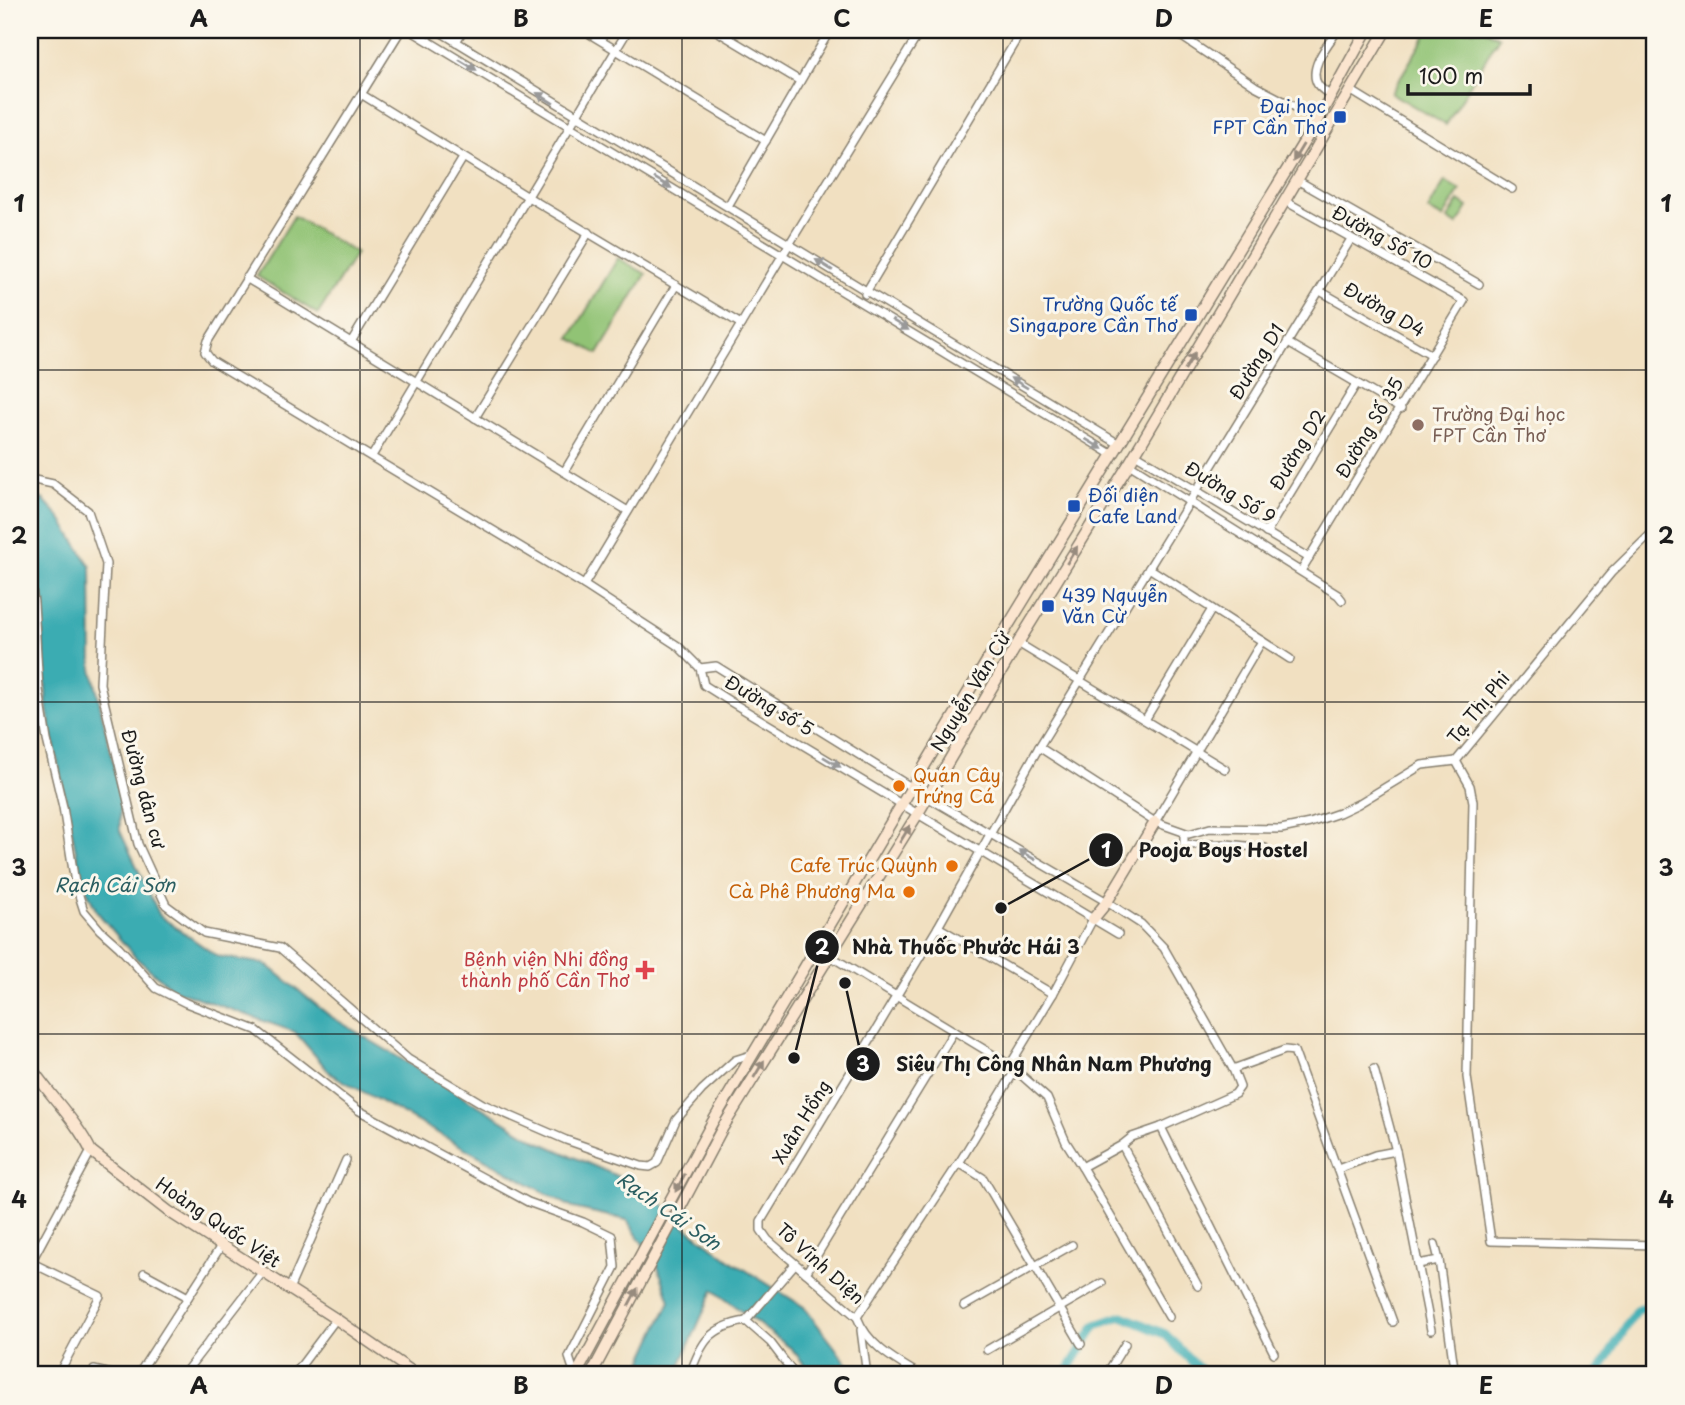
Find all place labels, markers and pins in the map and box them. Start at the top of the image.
place label: Đại học FPT Cần Thơ [1212,92,1327,140]
marker: Đại học FPT Cần Thơ [1332,109,1348,125]
place label: Trường Quốc tế Singapore Cần Thơ [1008,290,1178,338]
marker: Trường Quốc tế Singapore Cần Thơ [1183,307,1199,323]
place label: Trường Đại học FPT Cần Thơ [1432,400,1565,448]
marker: Trường Đại học FPT Cần Thơ [1410,417,1426,433]
place label: Đối diện Cafe Land [1088,481,1178,529]
marker: Đối diện Cafe Land [1066,498,1082,514]
place label: 439 Nguyễn Văn Cừ [1062,581,1168,629]
marker: 439 Nguyễn Văn Cừ [1040,598,1056,614]
place label: Quán Cây Trứng Cá [913,761,1001,809]
marker: Quán Cây Trứng Cá [891,778,907,794]
callout: Pooja Boys Hostel [1088,830,1322,870]
place label: Cafe Trúc Quỳnh [790,851,938,878]
marker: Cafe Trúc Quỳnh [944,858,960,874]
place label: Cà Phê Phương Ma [728,877,896,904]
marker: Cà Phê Phương Ma [901,884,917,900]
callout: Nhà Thuốc Phước Hái 3 [804,927,1093,967]
place label: Bệnh viện Nhi đồng thành phố Cần Thơ [461,945,630,993]
marker: Bệnh viện Nhi đồng thành phố Cần Thơ [635,960,655,980]
callout: Siêu Thị Công Nhân Nam Phương [846,1044,1226,1084]

